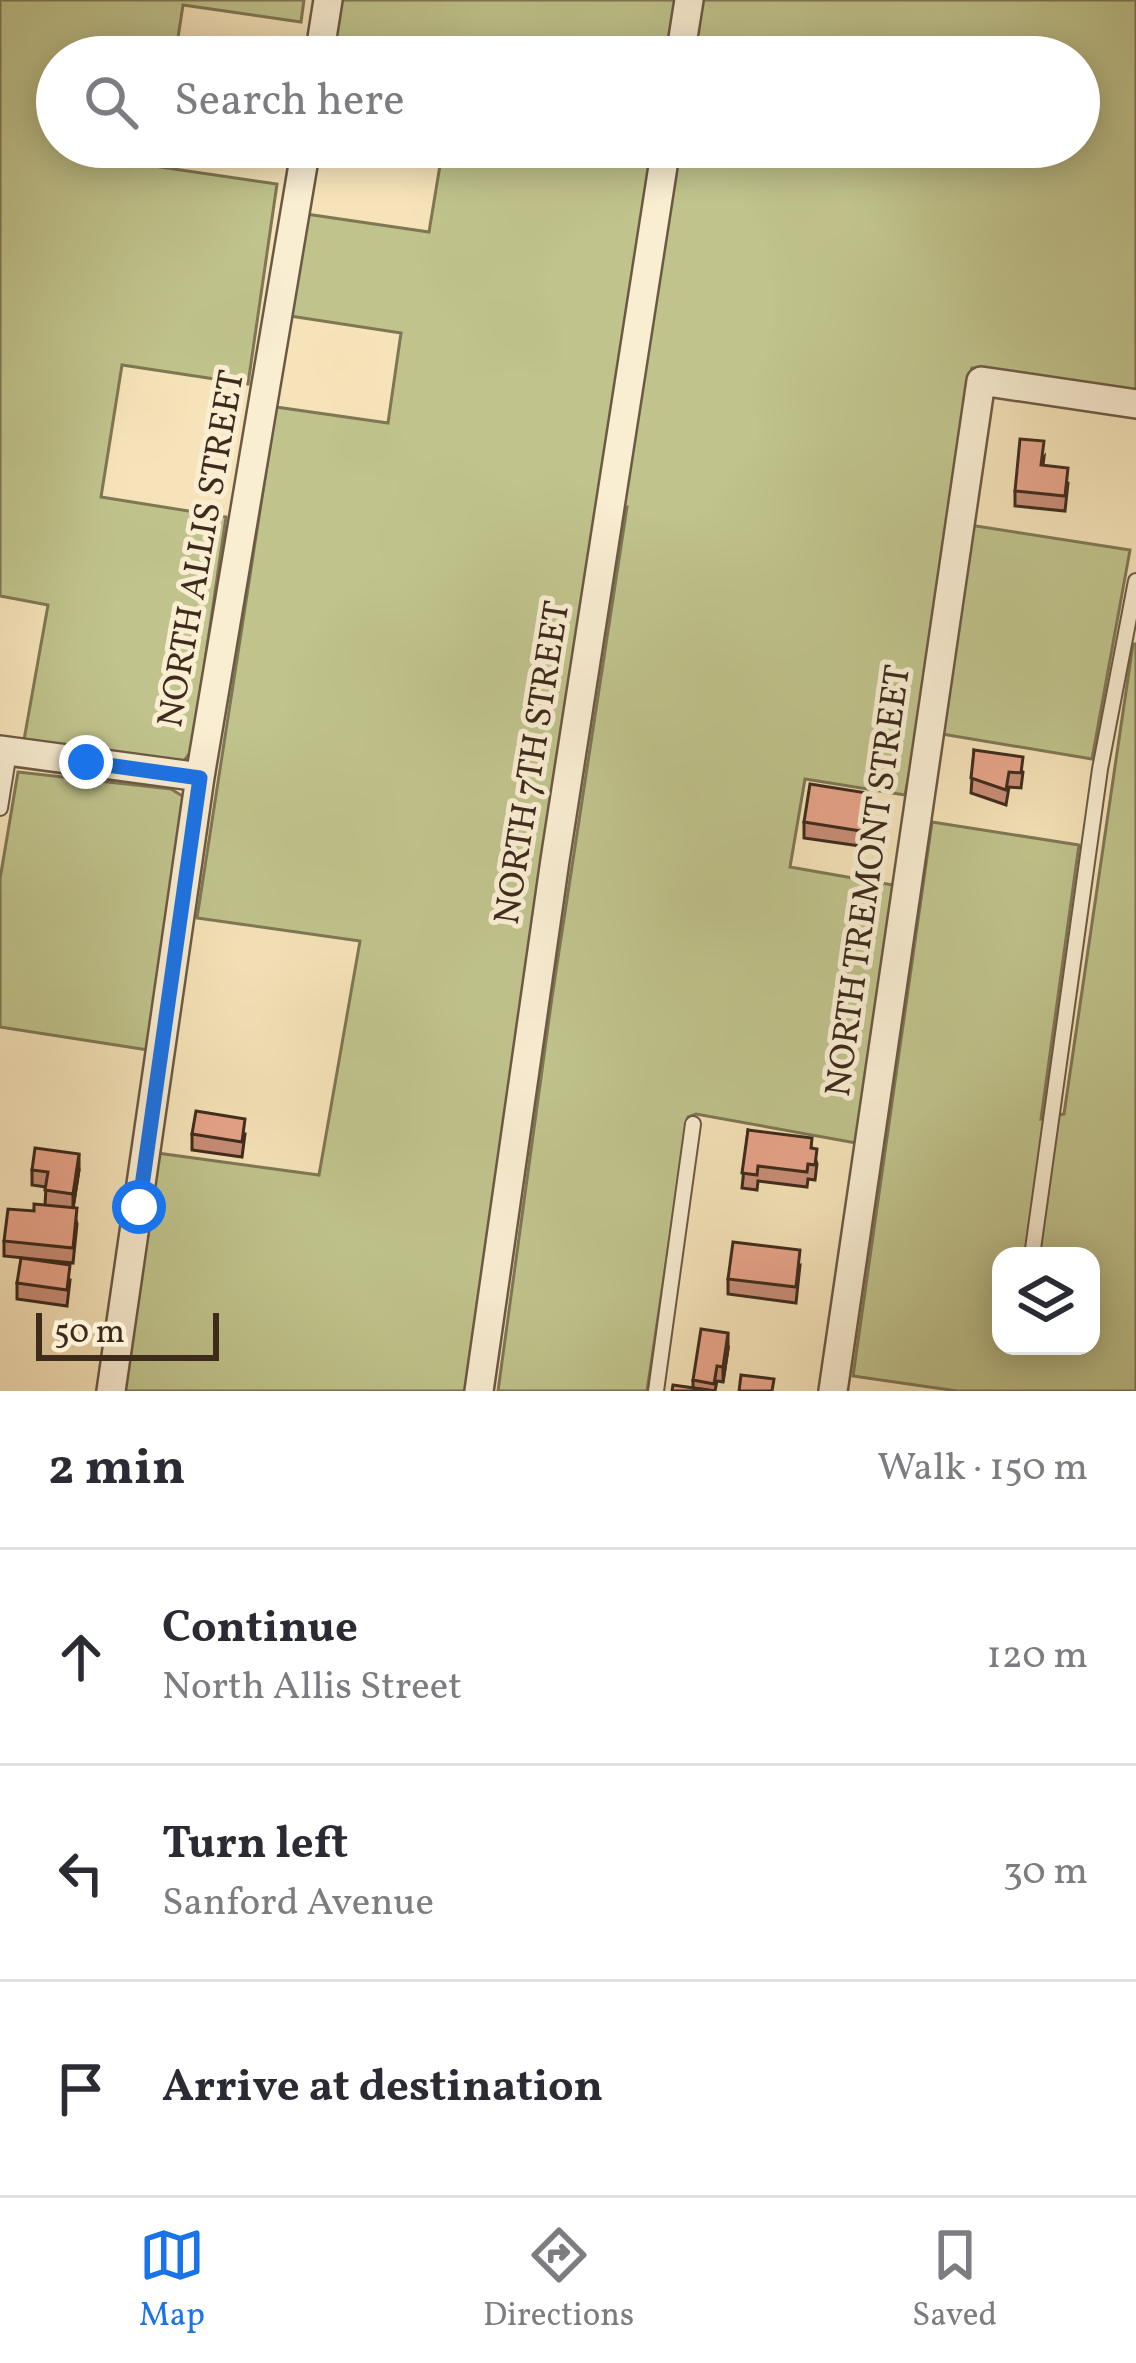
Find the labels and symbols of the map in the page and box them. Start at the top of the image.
street label: NORTH ALLIS STREET [147,366,259,732]
street label: NORTH 7TH STREET [484,598,584,928]
street label: NORTH TREMONT STREET [815,662,925,1100]
route end [59,735,113,789]
route start [112,1180,166,1234]
scale bar [36,1307,219,1360]

